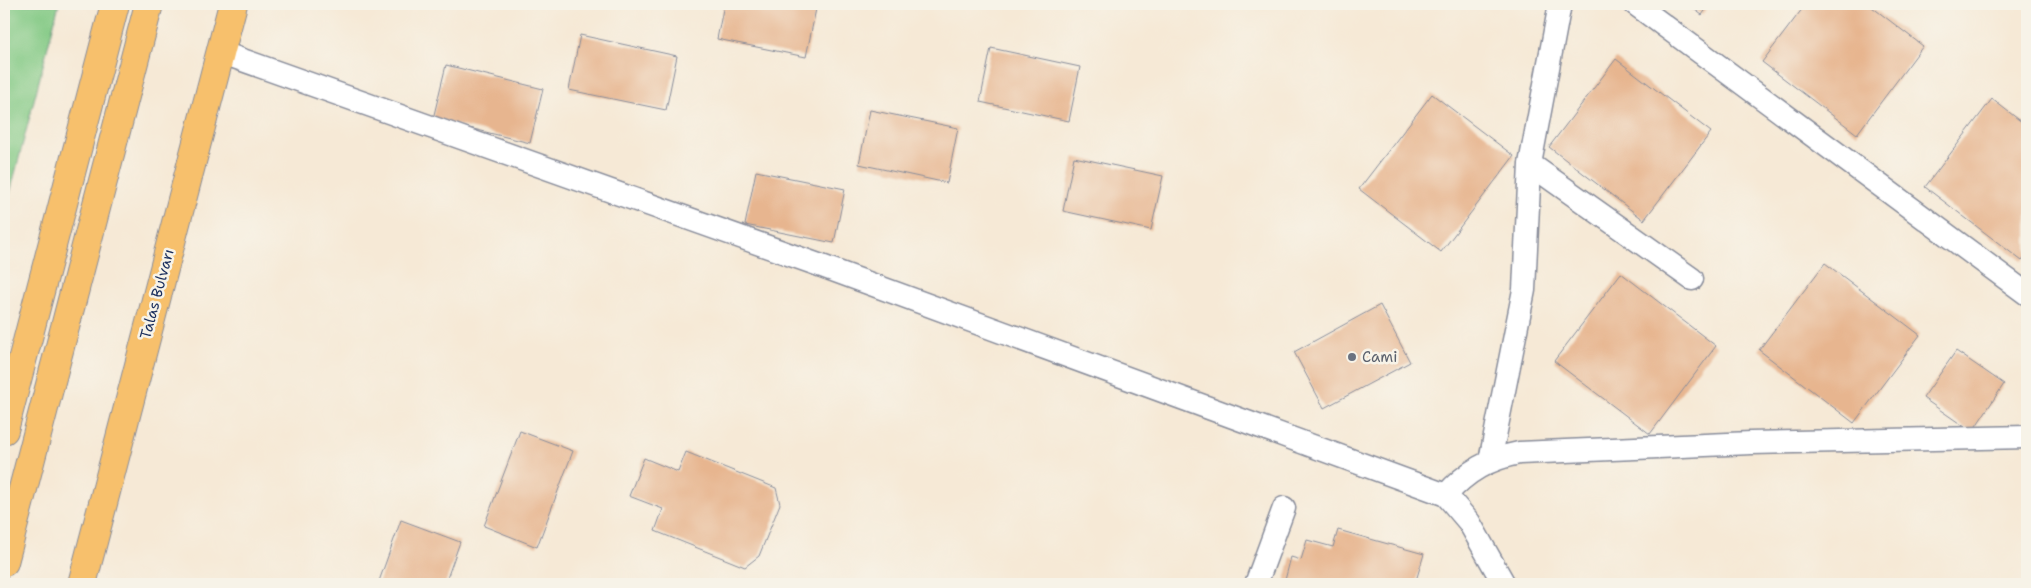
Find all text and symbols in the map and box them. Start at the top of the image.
street label: Talas Bulvarı [135,247,179,341]
place label: Cami [1362,347,1397,367]
marker: Cami [1346,351,1358,363]

